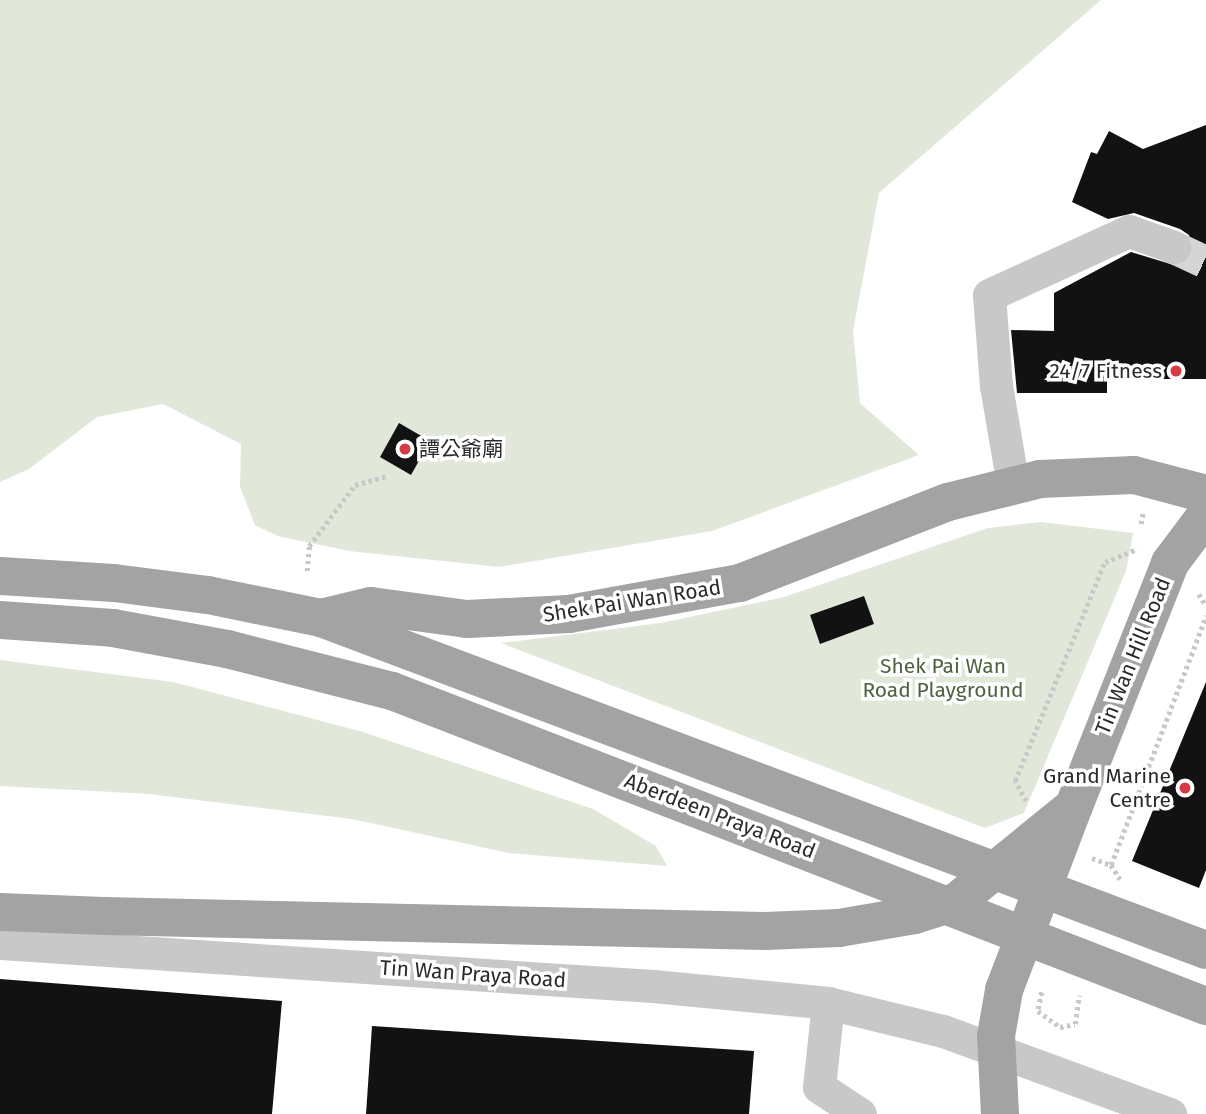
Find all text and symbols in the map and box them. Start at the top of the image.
place label: 24/7 Fitness [1049,358,1162,384]
marker: 24/7 Fitness [1168,363,1184,379]
place label: 譚公爺廟 [419,436,503,462]
marker: 譚公爺廟 [397,441,413,457]
street label: Shek Pai Wan Road [541,574,723,628]
street label: Tin Wan Hill Road [1090,574,1176,738]
park label: Shek Pai Wan Road Playground [862,653,1024,703]
place label: Grand Marine Centre [1043,763,1171,813]
street label: Aberdeen Praya Road [621,768,819,864]
marker: Grand Marine Centre [1177,780,1193,796]
street label: Tin Wan Praya Road [379,955,567,993]

